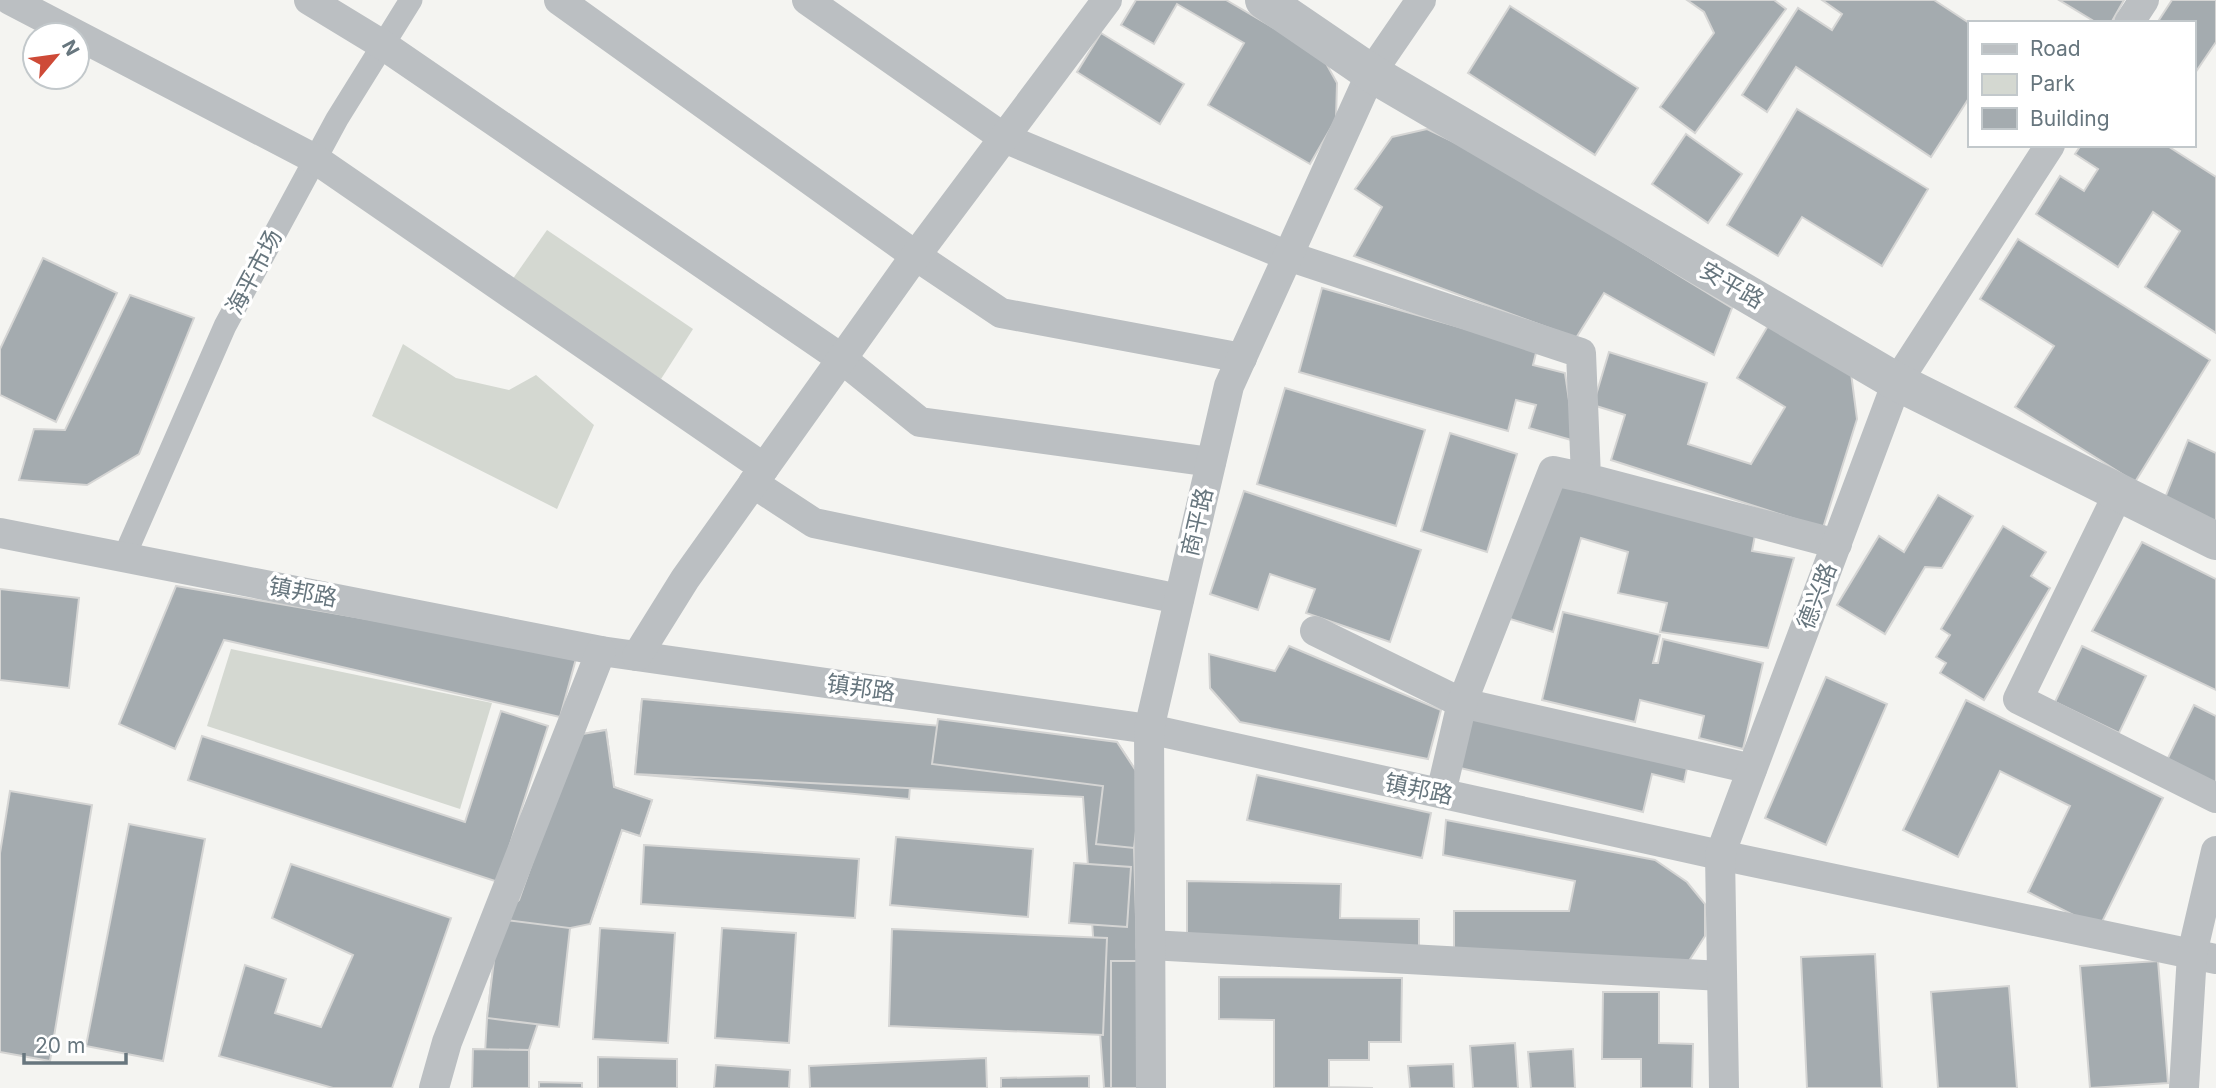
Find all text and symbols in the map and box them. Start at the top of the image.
north arrow [21,21,91,91]
legend [1968,21,2195,147]
text: N [57,36,84,60]
text: Road [2030,36,2081,61]
text: Park [2030,71,2075,96]
text: Building [2030,106,2110,131]
street label: 海平市场 [220,225,288,319]
street label: 安平路 [1695,256,1769,314]
street label: 商平路 [1176,485,1218,559]
street label: 德兴路 [1792,559,1842,633]
street label: 镇邦路 [266,572,340,612]
street label: 镇邦路 [825,669,897,707]
street label: 镇邦路 [1382,768,1456,810]
scale bar [24,1021,126,1066]
text: 20 m [35,1033,85,1058]

